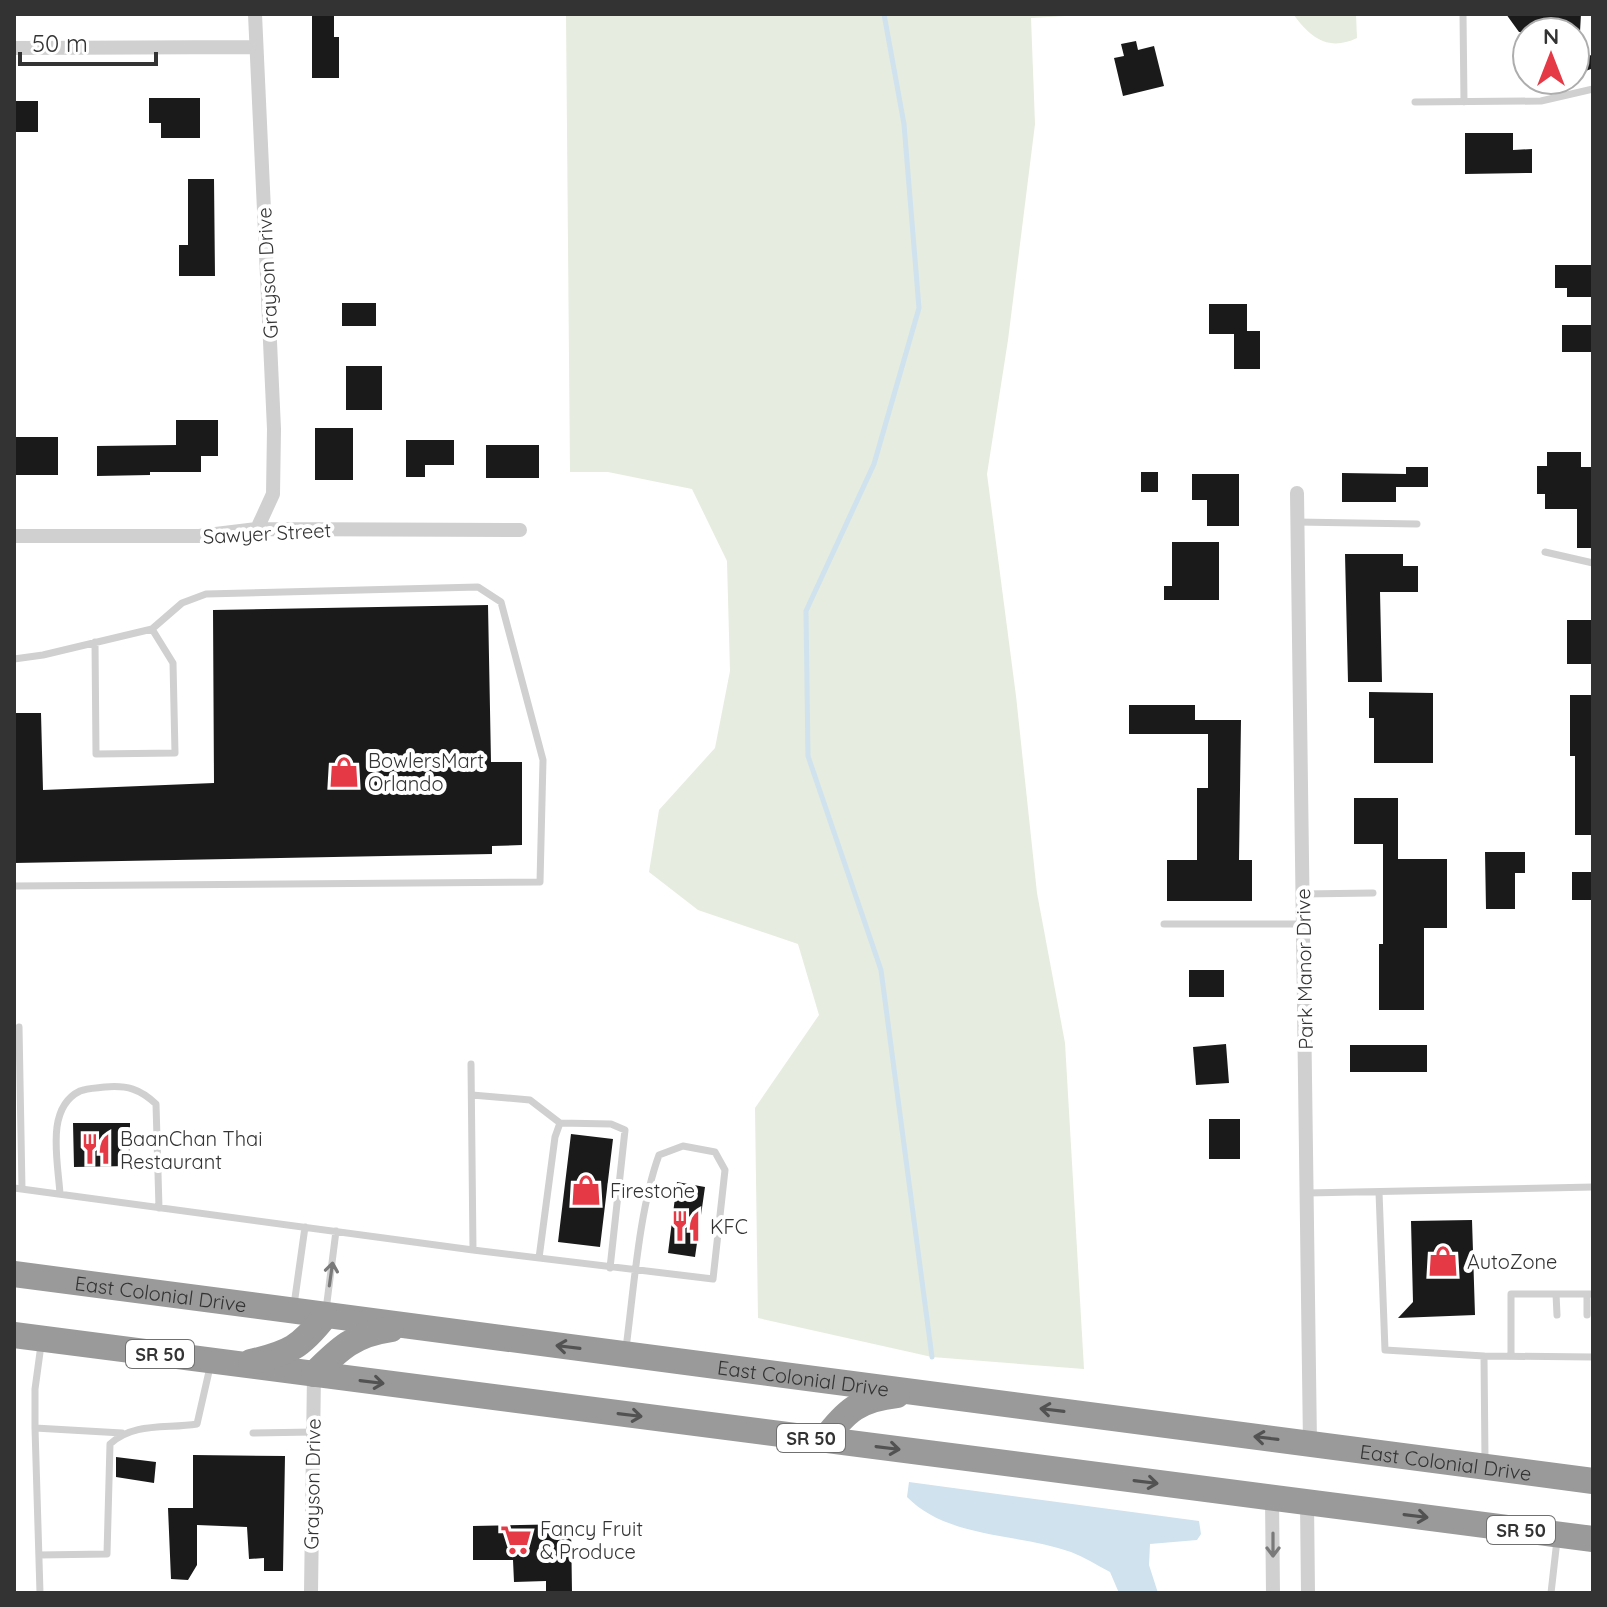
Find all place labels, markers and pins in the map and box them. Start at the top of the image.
place label: BowlersMart Orlando [368,748,484,796]
shop icon: BowlersMart Orlando [327,755,361,789]
place label: BaanChan Thai Restaurant [120,1126,262,1174]
restaurant icon: BaanChan Thai Restaurant [79,1132,113,1166]
shop icon: Firestone [569,1173,603,1207]
place label: Firestone [610,1178,695,1203]
restaurant icon: KFC [669,1209,703,1243]
place label: KFC [710,1214,748,1239]
shop icon: AutoZone [1426,1244,1460,1278]
place label: AutoZone [1467,1249,1557,1274]
place label: Fancy Fruit & Produce [540,1516,643,1564]
supermarket icon: Fancy Fruit & Produce [499,1523,533,1557]

